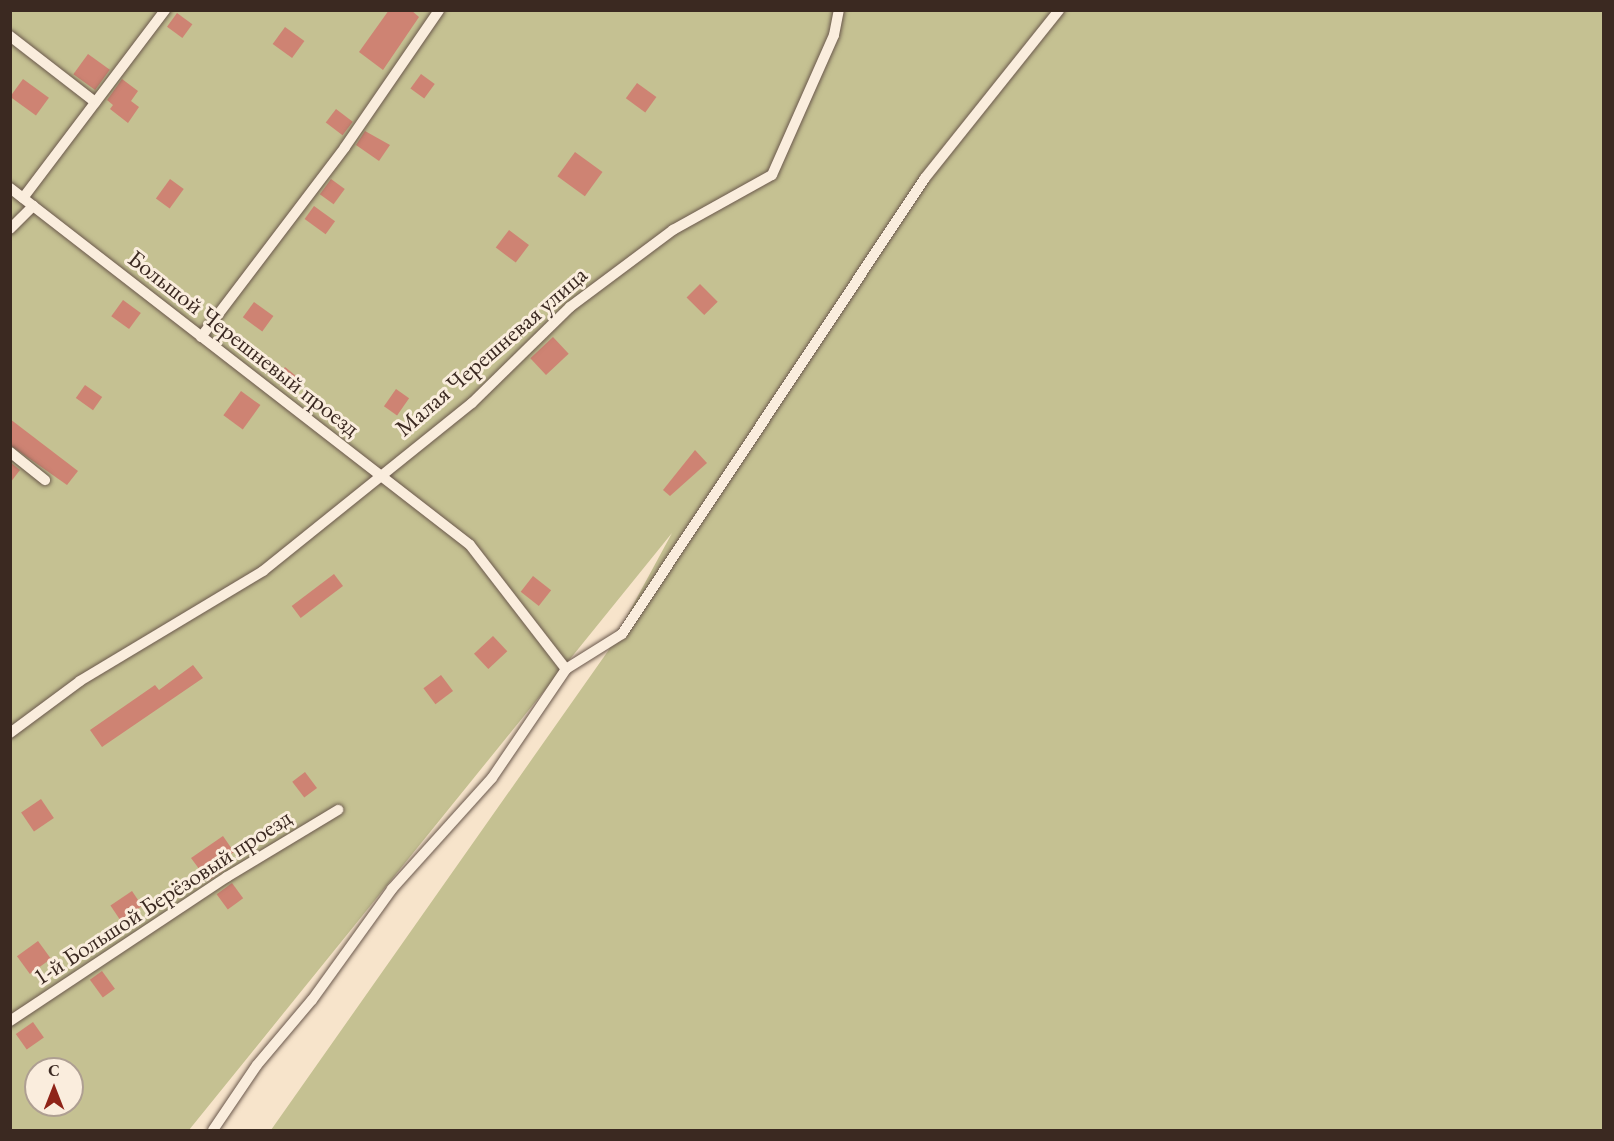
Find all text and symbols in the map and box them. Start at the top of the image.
street label: Большой Черешневый проезд [122,244,366,442]
street label: Малая Черешневая улица [389,260,593,442]
street label: 1-й Большой Берёзовый проезд [28,803,296,991]
north arrow [24,1057,84,1117]
text: С [48,1060,60,1081]

